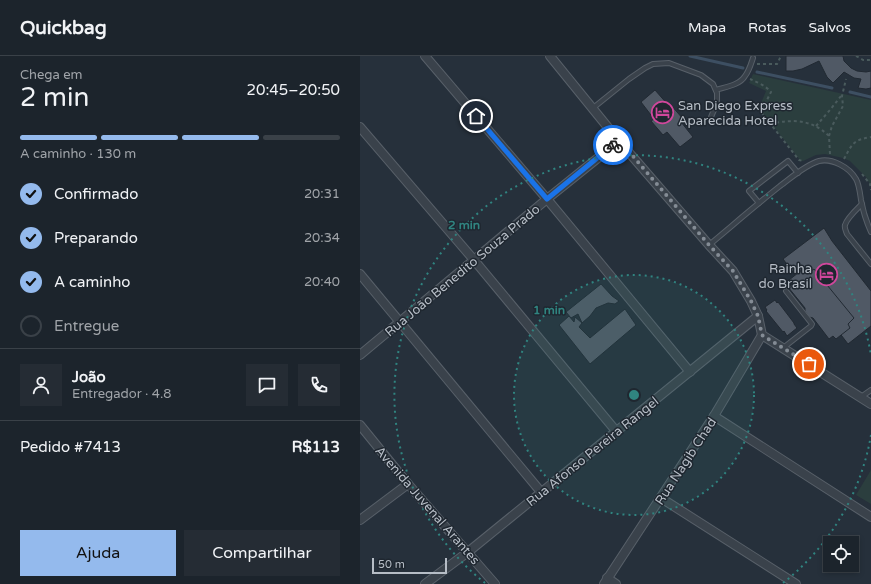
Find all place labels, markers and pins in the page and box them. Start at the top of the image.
place label: San Diego Express Aparecida Hotel [678,98,792,129]
pin [459,99,493,133]
hotel icon: San Diego Express Aparecida Hotel [650,99,676,125]
place label: Rainha do Brasil [759,261,812,292]
hotel icon: Rainha do Brasil [814,262,840,288]
pin [792,347,826,381]
centre of rings [627,388,641,402]

